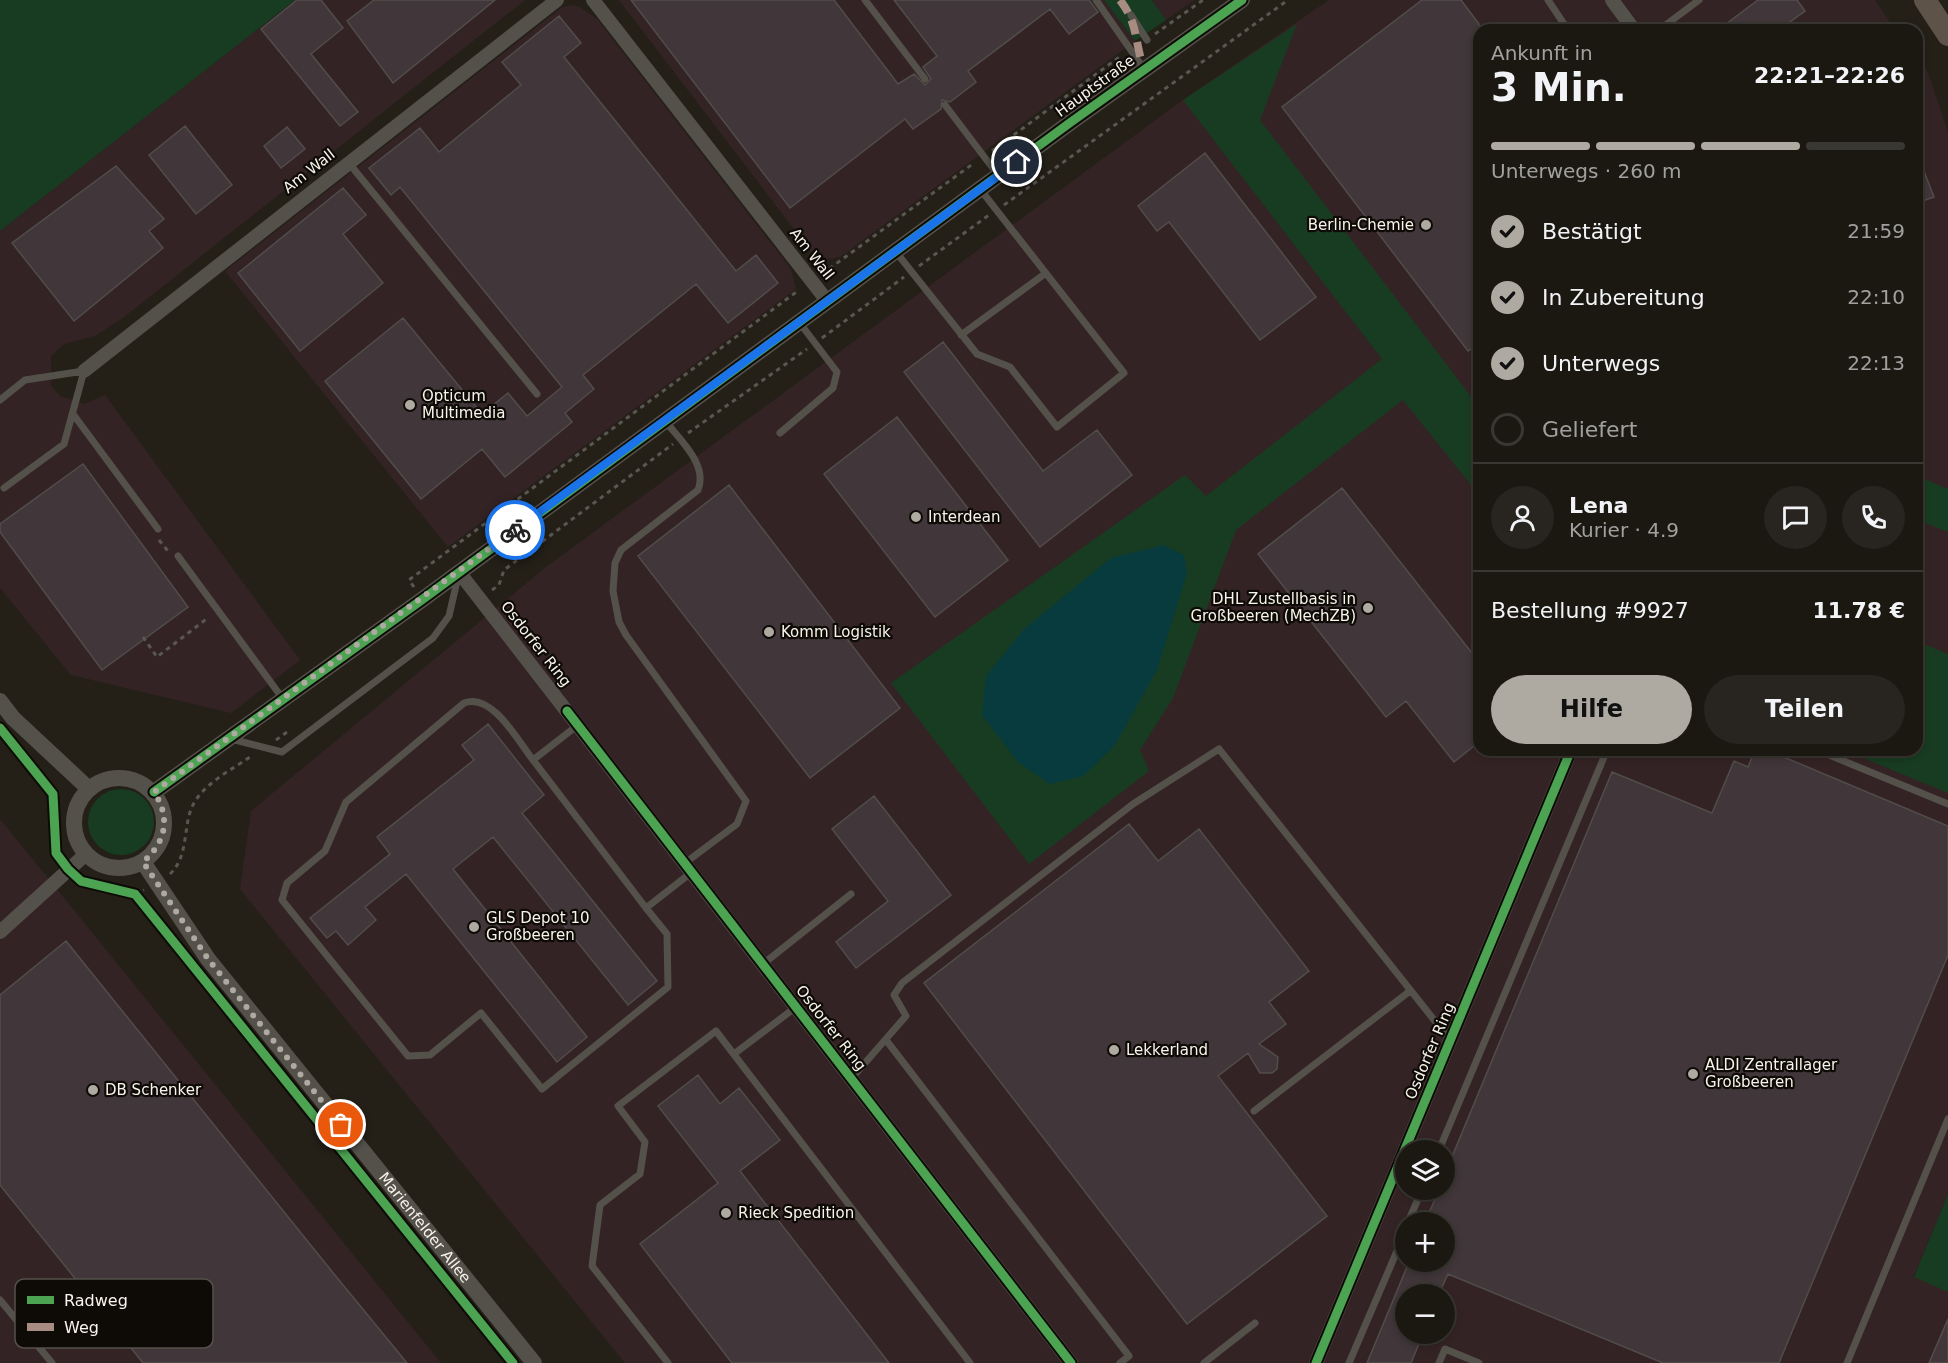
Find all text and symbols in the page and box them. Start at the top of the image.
text: Ankunft in [1491,41,1593,65]
street label: Hauptstraße [1052,51,1138,121]
text: 22:21–22:26 [1754,63,1905,88]
text: 3 Min. [1491,65,1626,110]
pin [991,136,1042,187]
street label: Am Wall [279,145,339,197]
icon: home [1000,145,1033,178]
text: Unterwegs · 260 m [1491,159,1682,183]
icon: check [1491,215,1524,248]
place label: Berlin-Chemie [1308,216,1414,234]
marker: Berlin-Chemie [1419,218,1433,232]
text: Bestätigt [1542,219,1642,244]
text: 21:59 [1847,219,1905,243]
street label: Am Wall [786,224,838,284]
icon: check [1491,281,1524,314]
text: In Zubereitung [1542,285,1705,310]
text: 22:10 [1847,285,1905,309]
icon: check [1491,347,1524,380]
text: Unterwegs [1542,351,1660,376]
text: 22:13 [1847,351,1905,375]
place label: Opticum Multimedia [422,387,505,422]
marker: Opticum Multimedia [403,398,417,412]
text: Geliefert [1542,417,1637,442]
button: person [1491,486,1554,549]
button: chat [1764,486,1827,549]
button: phone [1842,486,1905,549]
text: Lena [1569,493,1628,518]
courier [485,500,545,560]
place label: Interdean [928,508,1000,526]
marker: Interdean [909,510,923,524]
icon: bike [499,514,532,547]
text: Kurier · 4.9 [1569,518,1679,542]
place label: DHL Zustellbasis in Großbeeren (MechZB) [1190,590,1356,625]
street label: Osdorfer Ring [497,598,575,690]
text: Bestellung #9927 [1491,598,1689,623]
text: 11.78 € [1812,598,1905,623]
marker: DHL Zustellbasis in Großbeeren (MechZB) [1361,601,1375,615]
place label: Komm Logistik [781,623,891,641]
marker: Komm Logistik [762,625,776,639]
button: Hilfe [1491,675,1692,744]
button: Teilen [1704,675,1905,744]
place label: GLS Depot 10 Großbeeren [486,909,589,944]
marker: GLS Depot 10 Großbeeren [467,920,481,934]
street label: Osdorfer Ring [792,982,870,1074]
street label: Osdorfer Ring [1401,1000,1459,1102]
place label: Lekkerland [1126,1041,1208,1059]
marker: Lekkerland [1107,1043,1121,1057]
place label: ALDI Zentrallager Großbeeren [1705,1056,1838,1091]
marker: ALDI Zentrallager Großbeeren [1686,1067,1700,1081]
place label: DB Schenker [105,1081,202,1099]
marker: DB Schenker [86,1083,100,1097]
pin [315,1099,366,1150]
icon: bag [324,1108,357,1141]
map controls [1395,1140,1455,1344]
button: layers [1395,1140,1455,1200]
street label: Marienfelder Allee [375,1169,475,1287]
place label: Rieck Spedition [738,1204,854,1222]
marker: Rieck Spedition [719,1206,733,1220]
button: + [1395,1212,1455,1272]
legend [15,1279,213,1348]
button: − [1395,1284,1455,1344]
text: Radweg [64,1291,128,1310]
text: Weg [64,1318,99,1337]

